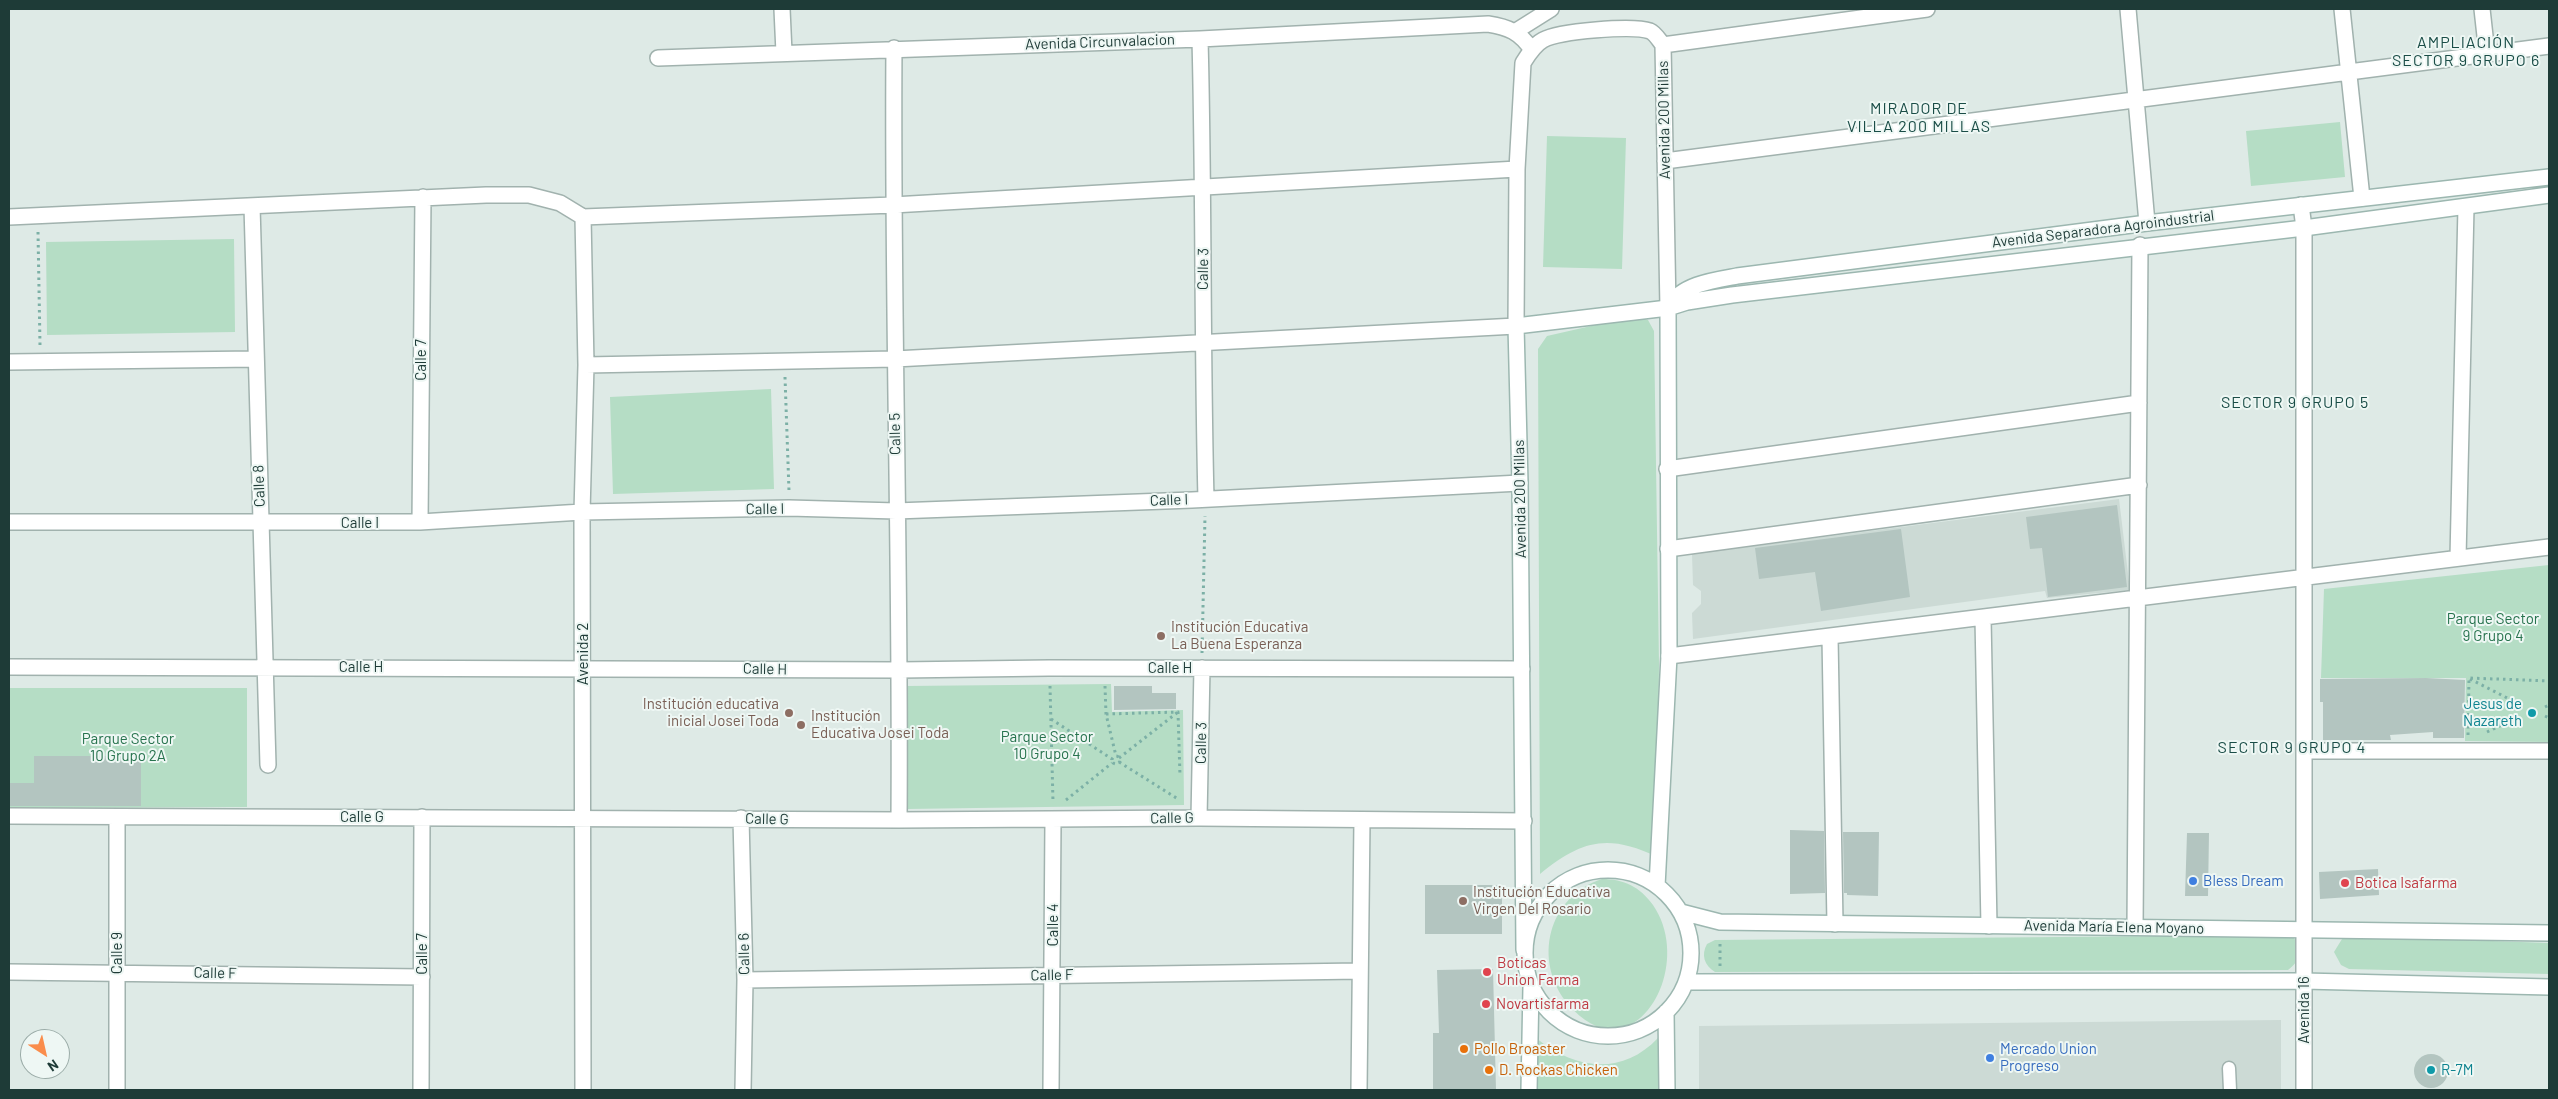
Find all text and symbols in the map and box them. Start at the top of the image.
street label: Avenida Circunvalacion [1025,30,1175,54]
district label: AMPLIACIÓN SECTOR 9 GRUPO 6 [2390,33,2542,71]
street label: Avenida 200 Millas [1654,61,1674,179]
district label: MIRADOR DE VILLA 200 MILLAS [1845,99,1993,137]
street label: Avenida Separadora Agroindustrial [1991,206,2215,252]
street label: Calle 3 [1194,248,1212,290]
street label: Calle 7 [412,339,430,381]
district label: SECTOR 9 GRUPO 5 [2219,393,2371,413]
street label: Calle 5 [886,413,904,455]
street label: Avenida 200 Millas [1510,440,1530,558]
street label: Calle 8 [249,465,269,507]
street label: Calle I [1149,490,1189,510]
street label: Calle I [746,500,784,518]
street label: Calle I [341,514,379,532]
park label: Parque Sector 9 Grupo 4 [2447,610,2539,645]
place label: Institución Educativa La Buena Esperanza [1171,618,1308,653]
street label: Avenida 2 [574,623,592,685]
marker: Institución Educativa La Buena Esperanza [1155,630,1167,642]
street label: Calle H [339,658,383,676]
street label: Calle H [1148,659,1192,677]
street label: Calle H [743,660,787,678]
place label: Institución educativa inicial Josei Toda [643,695,779,730]
place label: Jesus de Nazareth [2463,695,2522,730]
marker: Institución educativa inicial Josei Toda [783,707,795,719]
place label: Institución Educativa Josei Toda [811,707,949,742]
marker: Jesus de Nazareth [2526,707,2538,719]
marker: Institución Educativa Josei Toda [795,719,807,731]
street label: Calle 3 [1192,722,1210,764]
park label: Parque Sector 10 Grupo 4 [1001,728,1093,763]
park label: Parque Sector 10 Grupo 2A [82,730,174,765]
district label: SECTOR 9 GRUPO 4 [2216,738,2368,758]
street label: Calle G [340,808,384,826]
street label: Calle G [1150,809,1194,827]
street label: Calle G [745,810,789,828]
place label: Bless Dream [2203,872,2284,890]
place label: Botica Isafarma [2355,874,2457,892]
marker: Bless Dream [2187,875,2199,887]
marker: Botica Isafarma [2339,877,2351,889]
place label: Institución Educativa Virgen Del Rosario [1473,883,1610,918]
marker: Institución Educativa Virgen Del Rosario [1457,895,1469,907]
street label: Calle 4 [1044,904,1062,946]
street label: Avenida María Elena Moyano [2024,916,2204,938]
street label: Calle 9 [108,932,126,974]
street label: Calle 7 [413,933,431,975]
street label: Calle 6 [735,933,753,975]
place label: Boticas Union Farma [1497,954,1579,989]
street label: Calle F [193,964,237,982]
street label: Calle F [1030,966,1074,984]
marker: Boticas Union Farma [1481,966,1493,978]
street label: Avenida 16 [2295,976,2313,1044]
place label: Novartisfarma [1496,995,1589,1013]
marker: Novartisfarma [1480,998,1492,1010]
north arrow [20,1029,70,1079]
place label: Pollo Broaster [1474,1040,1565,1058]
place label: Mercado Union Progreso [2000,1040,2097,1075]
marker: Pollo Broaster [1458,1043,1470,1055]
marker: Mercado Union Progreso [1984,1052,1996,1064]
text: N [45,1056,62,1076]
place label: D. Rockas Chicken [1499,1061,1618,1079]
place label: R-7M [2441,1061,2473,1079]
marker: D. Rockas Chicken [1483,1064,1495,1076]
marker: R-7M [2425,1064,2437,1076]

